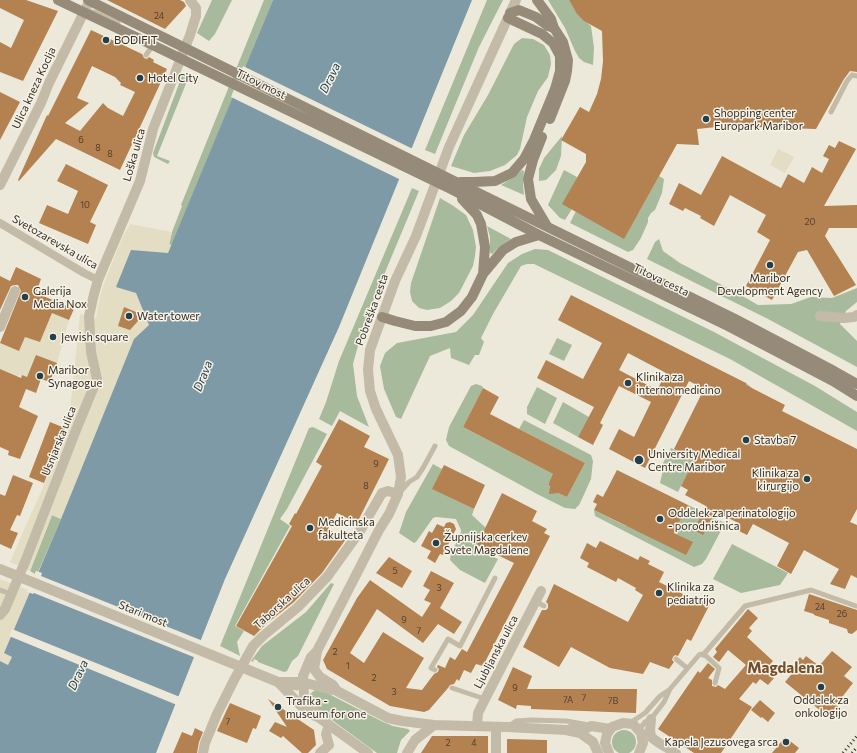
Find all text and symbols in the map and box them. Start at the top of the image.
house number: 24 [154,11,164,21]
place label: BODIFIT [114,33,158,47]
marker: BODIFIT [101,35,111,45]
street label: Ulica kneza Koclja [9,45,59,131]
water label: Drava [317,61,343,95]
street label: Titov most [234,66,288,102]
place label: Hotel City [148,71,198,85]
marker: Hotel City [135,73,145,83]
place label: Shopping center Europark Maribor [714,106,803,132]
marker: Shopping center Europark Maribor [701,114,711,124]
street label: Loška ulica [120,127,148,183]
house number: 6 [78,135,84,145]
house number: 8 [95,143,101,153]
house number: 8 [107,149,113,159]
house number: 10 [80,200,90,210]
street label: Svetozarevska ulica [10,212,100,272]
house number: 20 [805,217,815,227]
marker: Maribor Development Agency [765,260,775,270]
street label: Titova cesta [631,261,691,299]
place label: Maribor Development Agency [717,271,823,297]
street label: Pobreška cesta [353,272,391,348]
place label: Galerija Media Nox [33,284,87,310]
marker: Galerija Media Nox [20,292,30,302]
place label: Water tower [137,309,200,323]
marker: Water tower [124,311,134,321]
place label: Jewish square [61,330,128,344]
marker: Jewish square [48,332,58,342]
water label: Drava [190,359,216,393]
place label: Maribor Synagogue [48,363,102,389]
place label: Klinika za interno medicino [636,370,720,396]
marker: Maribor Synagogue [35,371,45,381]
marker: Klinika za interno medicino [623,378,633,388]
street label: Usnjarska ulica [39,404,79,478]
place label: Stavba 7 [754,433,796,447]
marker: Stavba 7 [741,435,751,445]
place label: University Medical Centre Maribor [648,447,740,473]
marker: University Medical Centre Maribor [633,454,645,466]
house number: 9 [373,459,379,469]
place label: Klinika za kirurgijo [752,466,799,492]
marker: Klinika za kirurgijo [802,474,812,484]
house number: 8 [363,481,369,491]
place label: Oddelek za perinatologijo - porodnišnica [668,506,796,532]
marker: Oddelek za perinatologijo - porodnišnica [655,514,665,524]
place label: Medicinska fakulteta [318,515,375,541]
marker: Medicinska fakulteta [305,523,315,533]
place label: Župnijska cerkev Svete Magdalene [444,530,529,556]
marker: Župnijska cerkev Svete Magdalene [431,538,441,548]
house number: 5 [392,566,398,576]
street label: Taborska ulica [251,574,313,632]
place label: Klinika za pediatrijo [667,580,715,606]
house number: 3 [436,583,442,593]
marker: Klinika za pediatrijo [654,588,664,598]
street label: Stari most [117,598,169,630]
house number: 24 [815,602,825,612]
house number: 26 [837,609,847,619]
street label: Ljubljanska ulica [471,613,521,691]
house number: 9 [401,615,407,625]
house number: 7 [417,626,421,636]
house number: 2 [333,647,337,657]
water label: Drava [65,658,91,692]
district label: Magdalena [747,659,823,677]
house number: 1 [346,661,350,671]
house number: 2 [372,673,376,683]
marker: Oddelek za onkologijo [816,682,826,692]
house number: 9 [512,683,518,693]
house number: 3 [391,687,397,697]
house number: 7 [582,693,586,703]
place label: Oddelek za onkologijo [793,693,849,719]
place label: Trafika - museum for one [286,694,366,720]
house number: 7A [563,695,573,705]
house number: 7B [608,696,618,706]
marker: Trafika - museum for one [273,702,283,712]
house number: 7 [226,717,230,727]
place label: Kapela Jezusovega srca [665,735,778,749]
marker: Kapela Jezusovega srca [781,737,791,747]
house number: 2 [446,738,450,748]
house number: 4 [471,738,477,748]

